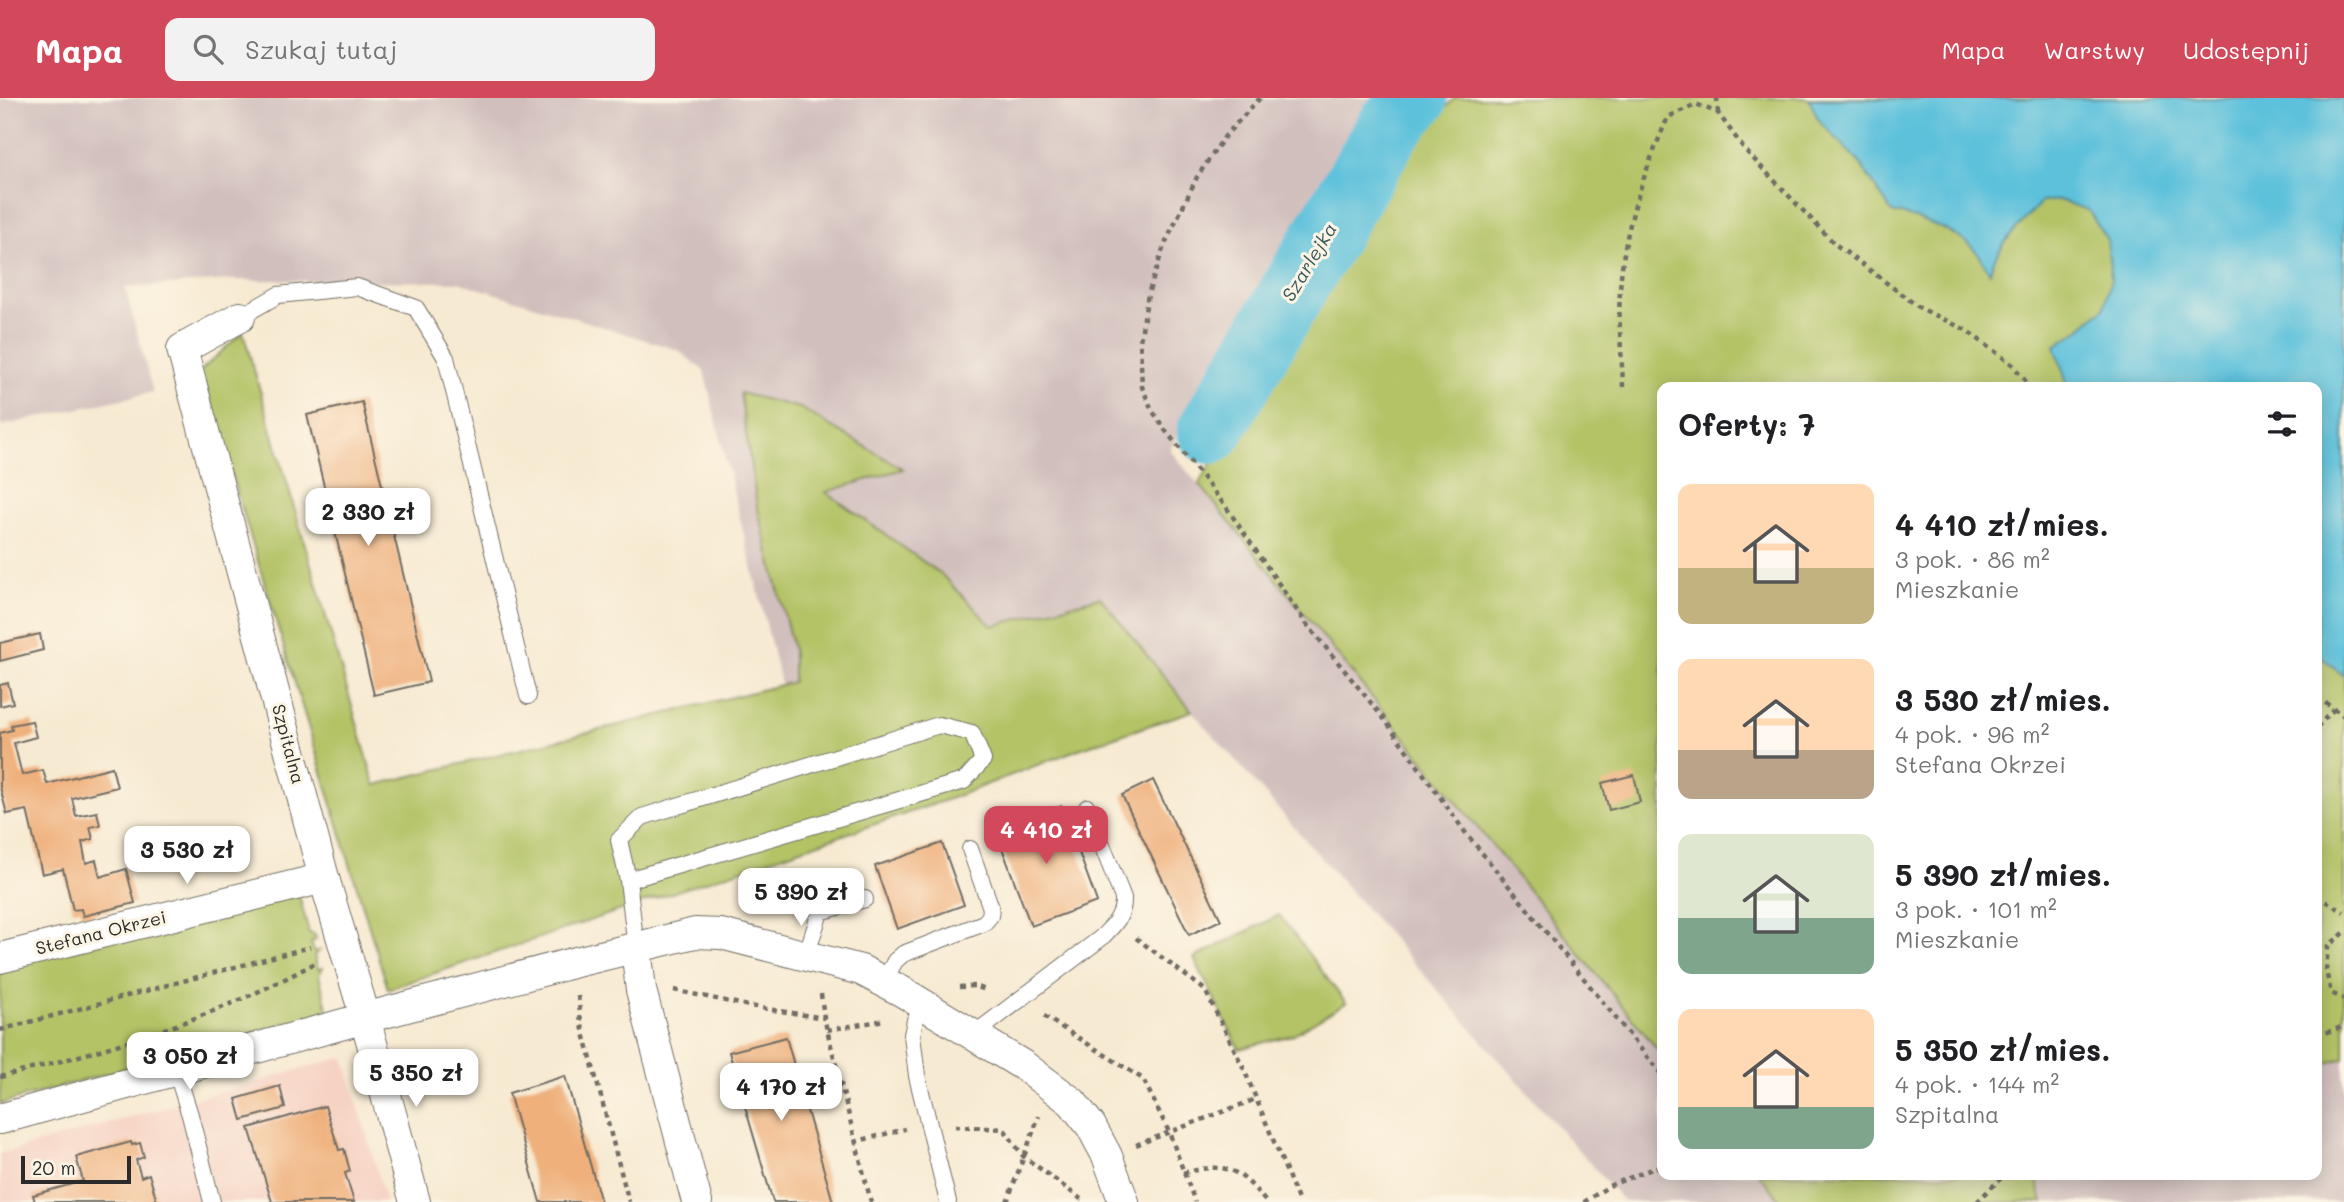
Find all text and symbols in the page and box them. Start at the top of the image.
search box [165,18,655,81]
text: Mapa [35,28,123,71]
icon: search [189,30,227,68]
text: Szukaj tutaj [245,32,397,66]
text: Mapa [1942,34,2005,65]
text: Warstwy [2043,34,2145,65]
text: Udostępnij [2183,34,2309,65]
water label: Szarlejka [1275,218,1342,306]
text: Oferty: 7 [1678,404,1815,444]
icon: filters [2263,405,2301,443]
pin: 2 330 zł [296,489,440,548]
text: 2 330 zł [321,496,415,526]
text: 4 410 zł/mies. [1895,504,2109,544]
icon: home [1734,512,1818,596]
text: 3 pok. · 86 m² [1895,544,2050,574]
text: Mieszkanie [1895,574,2019,604]
text: 3 530 zł/mies. [1895,679,2111,719]
icon: home [1734,687,1818,771]
street label: Szpitalna [267,701,311,786]
text: 4 pok. · 96 m² [1895,719,2049,749]
text: Stefana Okrzei [1895,749,2066,779]
pin: 4 410 zł [974,806,1118,866]
text: 4 410 zł [1000,814,1092,844]
pin: 3 530 zł [115,826,259,886]
text: 3 530 zł [140,834,234,864]
text: 5 390 zł/mies. [1895,854,2111,894]
icon: home [1734,862,1818,946]
pin: 5 390 zł [729,868,873,928]
text: 5 390 zł [754,876,848,906]
text: 3 pok. · 101 m² [1895,894,2057,924]
street label: Stefana Okrzei [33,904,169,960]
text: Mieszkanie [1895,924,2019,954]
text: 5 350 zł/mies. [1895,1029,2110,1069]
pin: 3 050 zł [118,1032,262,1092]
icon: home [1734,1037,1818,1121]
text: 3 050 zł [143,1040,237,1070]
pin: 5 350 zł [344,1049,488,1109]
text: 5 350 zł [369,1057,463,1087]
pin: 4 170 zł [709,1063,853,1123]
text: 4 pok. · 144 m² [1895,1069,2059,1099]
text: 4 170 zł [736,1071,826,1101]
text: Szpitalna [1895,1099,1999,1129]
scale bar [21,1153,131,1185]
text: 20 m [32,1155,76,1180]

